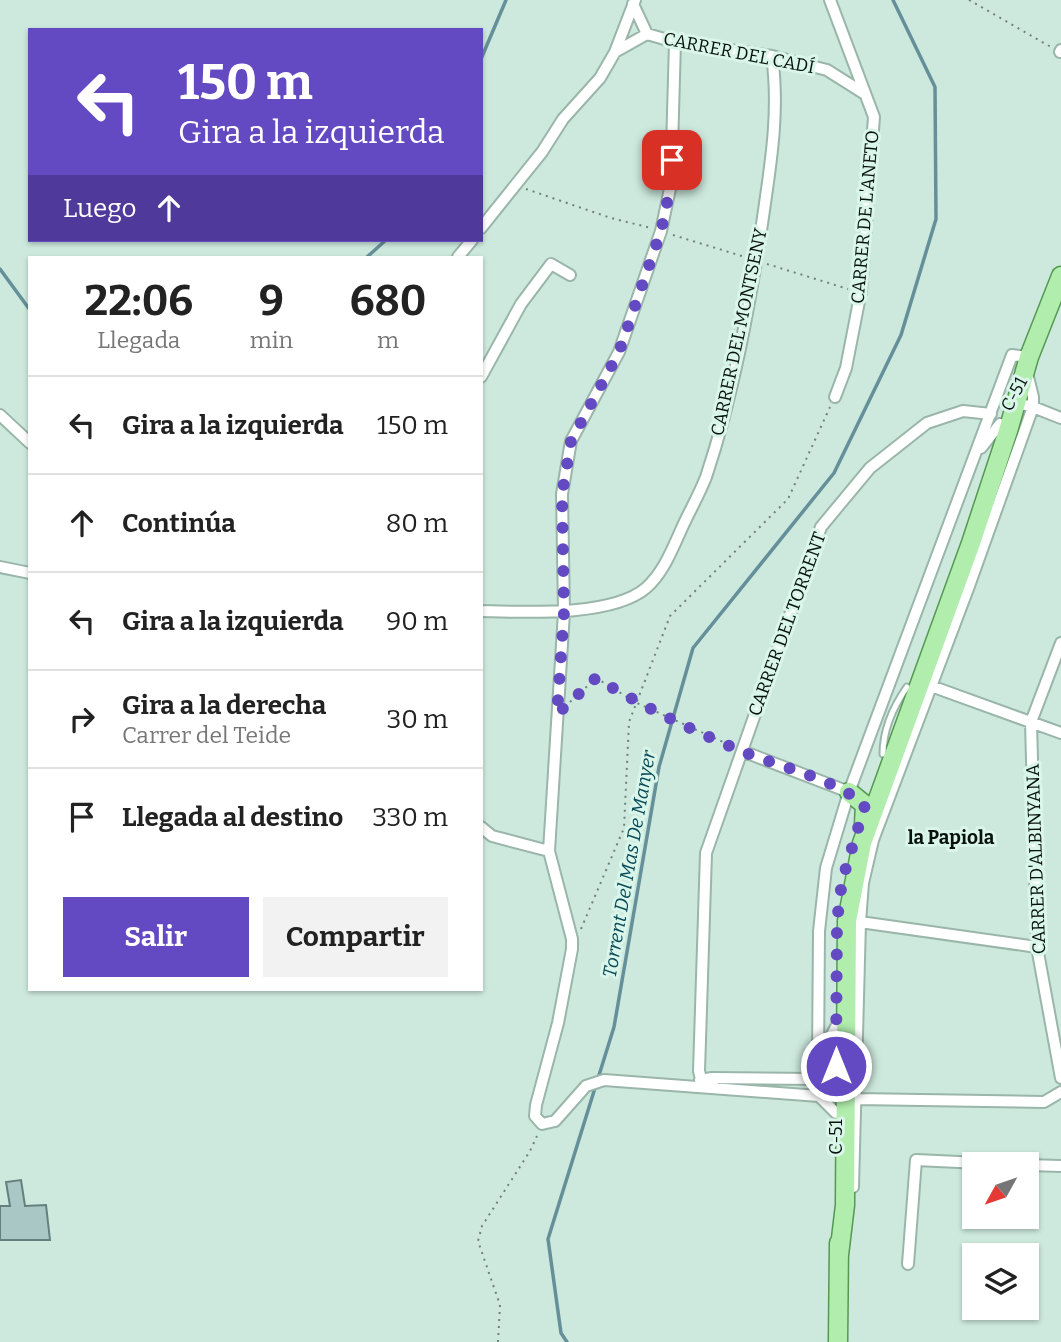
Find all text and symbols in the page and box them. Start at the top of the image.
street label: CARRER DEL CADÍ [662,27,817,78]
text: 150 m [178,53,313,112]
icon: left [63,56,154,147]
text: Gira a la izquierda [178,113,445,151]
street label: CARRER DE L'ANETO [846,129,884,305]
pin [642,130,702,190]
icon: arrive [653,141,691,179]
icon: ahead [150,189,188,227]
text: Luego [63,193,136,224]
street label: CARRER DEL MONTSENY [706,226,772,438]
text: 22:06 [85,276,193,326]
text: 9 [259,276,284,326]
text: 680 [350,276,426,326]
text: Llegada [97,326,180,354]
text: min [250,326,293,354]
text: m [377,326,399,354]
street label: C-51 [996,373,1032,415]
icon: left [63,406,101,444]
text: Gira a la izquierda [122,410,344,441]
text: 150 m [377,410,448,441]
icon: ahead [63,504,101,542]
text: Continúa [122,508,236,539]
text: 80 m [386,508,448,539]
street label: CARRER DEL TORRENT [744,529,831,719]
icon: left [63,602,101,640]
text: Gira a la izquierda [122,606,344,637]
text: 90 m [386,606,448,637]
text: Gira a la derecha [122,690,326,721]
icon: right [63,700,101,738]
text: 30 m [387,704,448,735]
text: Carrer del Teide [122,721,291,749]
water label: Torrent Del Mas De Manyer [598,747,661,979]
street label: CARRER D'ALBINYANA [1022,763,1050,955]
icon: arrive [63,798,101,836]
text: Llegada al destino [122,802,343,833]
text: 330 m [372,802,448,833]
district label: la Papiola [908,826,995,849]
button: Salir [63,897,249,977]
button: Compartir [263,897,448,977]
position arrow [799,1029,873,1103]
street label: C-51 [825,1119,847,1155]
north arrow [962,1152,1040,1228]
map controls [962,1152,1039,1320]
button: layers [962,1243,1039,1320]

